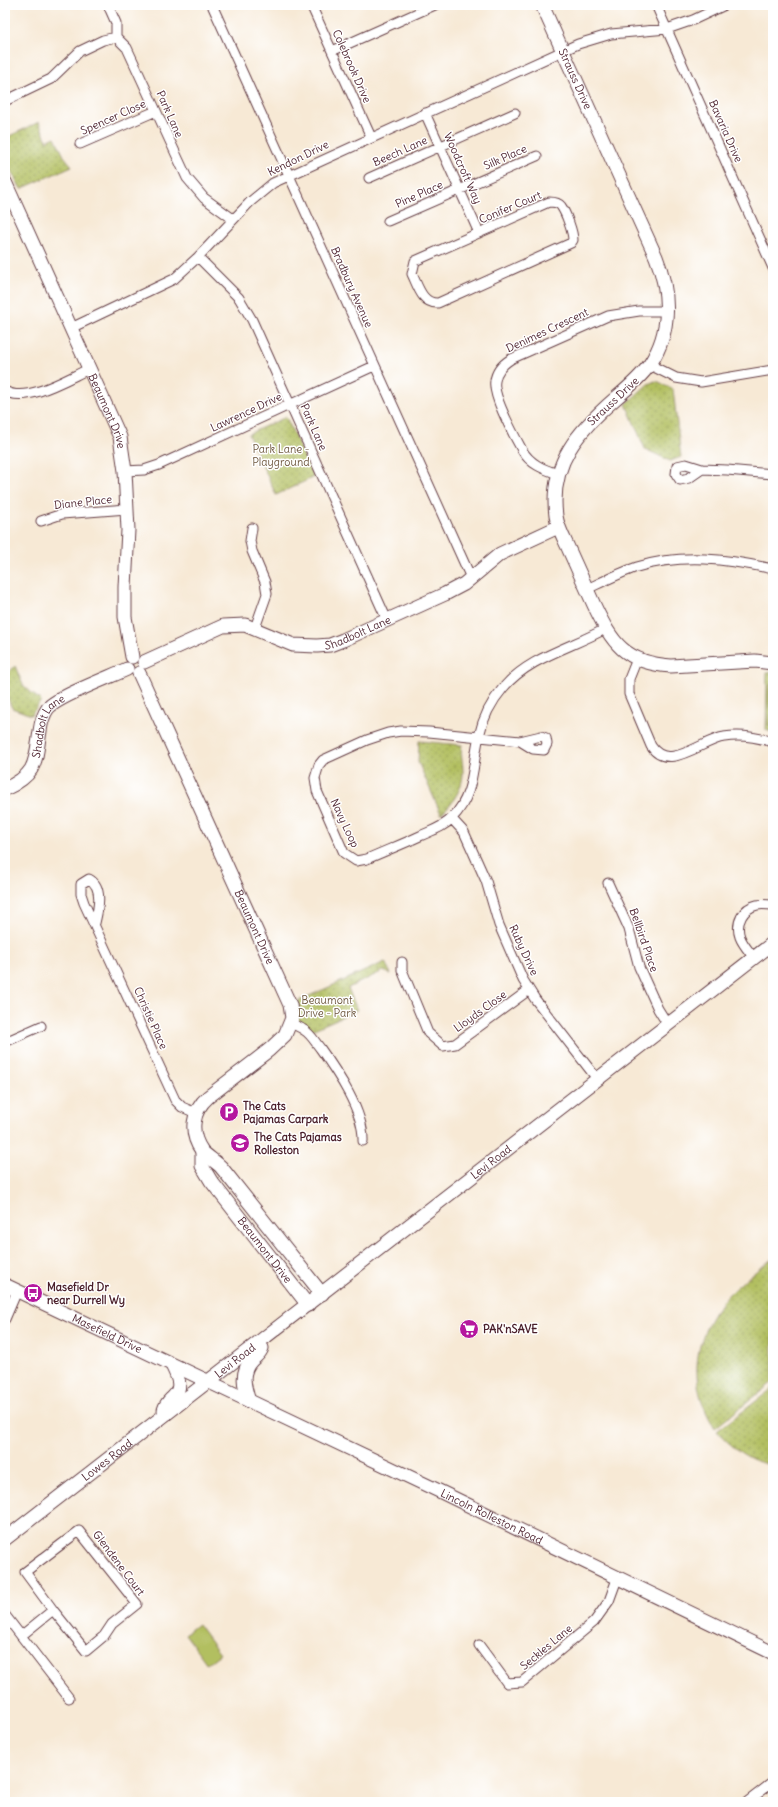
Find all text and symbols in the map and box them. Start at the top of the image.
street label: Colebrook Drive [330,27,374,105]
street label: Strauss Drive [556,46,595,112]
street label: Park Lane [153,88,187,140]
street label: Spencer Close [78,96,148,138]
street label: Bavaria Drive [706,98,746,164]
street label: Woodcroft Way [441,130,485,206]
street label: Beech Lane [371,133,429,169]
street label: Kendon Drive [265,137,331,179]
street label: Silk Place [481,141,529,173]
street label: Pine Place [393,177,445,211]
street label: Conifer Court [477,187,544,226]
street label: Bradbury Avenue [328,244,376,330]
street label: Denimes Crescent [504,305,591,355]
street label: Beaumont Drive [85,371,129,449]
street label: Strauss Drive [584,374,642,428]
street label: Lawrence Drive [208,389,284,435]
street label: Park Lane [297,401,331,453]
park label: Park Lane - Playground [252,442,310,469]
street label: Diane Place [53,492,113,512]
street label: Shadbolt Lane [324,612,393,652]
street label: Shadbolt Lane [29,691,67,759]
street label: Navy Loop [328,796,362,850]
street label: Beaumont Drive [232,887,278,966]
street label: Bellbird Place [627,906,661,974]
street label: Ruby Drive [506,922,542,978]
street label: Christie Place [131,985,171,1051]
street label: Lloyds Close [451,987,509,1035]
park label: Beaumont Drive - Park [298,993,357,1020]
place label: The Cats Pajamas Carpark [243,1099,329,1127]
parking icon: The Cats Pajamas Carpark [218,1101,240,1123]
place label: The Cats Pajamas Rolleston [254,1130,342,1157]
school or university icon: The Cats Pajamas Rolleston [229,1132,251,1154]
street label: Levi Road [468,1141,514,1182]
street label: Beaumont Drive [235,1214,295,1286]
place label: Masefield Dr near Durrell Wy [47,1280,125,1308]
bus stop icon: Masefield Dr near Durrell Wy [22,1282,44,1304]
street label: Masefield Drive [70,1311,144,1356]
supermarket icon: PAK'nSAVE [458,1318,480,1340]
place label: PAK'nSAVE [483,1322,538,1336]
street label: Levi Road [212,1340,259,1381]
street label: Lowes Road [79,1436,135,1484]
street label: Lincoln Rolleston Road [438,1486,546,1547]
street label: Glendene Court [90,1528,148,1599]
street label: Seckles Lane [517,1621,575,1673]

